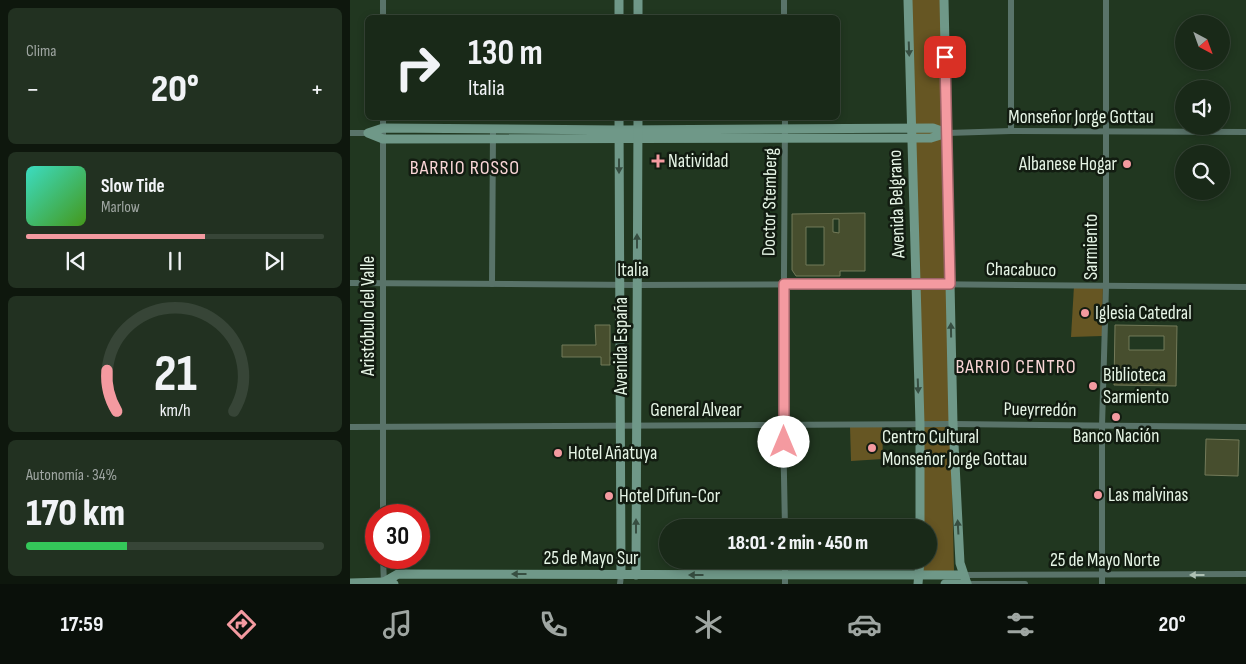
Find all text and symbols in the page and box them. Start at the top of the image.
north arrow [1175,15,1230,70]
map controls [1175,15,1230,200]
text: 130 m [468,32,543,75]
icon: right [385,35,450,100]
pin [924,36,966,78]
one-way arrow [905,41,913,57]
text: Clima [26,42,56,61]
icon: arrive [931,43,959,71]
text: 20° [151,67,199,112]
text: − [26,73,40,106]
text: + [310,73,324,106]
text: Italia [468,75,505,102]
button: sound [1175,80,1230,135]
street label: Monseñor Jorge Gottau [1008,106,1154,129]
button: search [1175,145,1230,200]
street label: Doctor Stemberg [758,147,782,256]
street label: Avenida Belgrano [884,149,910,260]
place label: Natividad [668,150,728,173]
place label: Albanese Hogar [1018,153,1118,176]
marker: Natividad [652,155,664,167]
district label: BARRIO ROSSO [410,156,520,180]
one-way arrow [615,158,623,174]
marker: Albanese Hogar [1121,158,1133,170]
text: Slow Tide [101,175,165,198]
text: Marlow [101,198,140,217]
street label: Sarmiento [1080,214,1103,280]
one-way arrow [633,233,641,249]
icon: previous [62,247,90,275]
icon: pause [161,247,189,275]
icon: next [260,247,288,275]
street label: Aristóbulo del Valle [357,256,380,377]
street label: Chacabuco [986,258,1056,282]
street label: Italia [617,259,649,282]
street label: Avenida España [610,297,633,396]
place label: Iglesia Catedral [1095,302,1192,325]
marker: Iglesia Catedral [1079,307,1091,319]
one-way arrow [946,321,954,337]
text: 21 [153,343,197,406]
district label: BARRIO CENTRO [955,355,1077,379]
place label: Biblioteca Sarmiento [1103,364,1169,409]
one-way arrow [915,378,923,394]
marker: Biblioteca Sarmiento [1087,380,1099,392]
street label: Pueyrredón [1003,398,1077,422]
street label: General Alvear [650,399,742,422]
text: km/h [160,400,190,421]
marker: Banco Nación [1110,411,1122,423]
position arrow [757,415,809,467]
place label: Banco Nación [1073,425,1159,448]
place label: Centro Cultural Monseñor Jorge Gottau [882,426,1027,471]
place label: Hotel Añatuya [568,442,657,465]
marker: Centro Cultural Monseñor Jorge Gottau [866,442,878,454]
marker: Hotel Añatuya [552,447,564,459]
text: Autonomía · 34% [26,466,117,485]
place label: Las malvinas [1108,484,1189,507]
place label: Hotel Difun-Cor [619,485,721,508]
marker: Las malvinas [1092,489,1104,501]
marker: Hotel Difun-Cor [603,490,615,502]
text: 170 km [26,491,125,536]
speed limit sign: 30 [365,504,430,569]
one-way arrow [632,518,640,534]
one-way arrow [954,519,962,535]
text: 18:01 · 2 min · 450 m [728,532,868,555]
street label: 25 de Mayo Sur [543,547,639,570]
street label: 25 de Mayo Norte [1050,549,1160,572]
one-way arrow [511,570,527,578]
one-way arrow [688,571,704,579]
one-way arrow [1189,571,1205,579]
icon: directions [224,607,259,642]
icon: music [380,607,415,642]
icon: phone [536,607,571,642]
icon: climate [691,607,726,642]
icon: car [847,607,882,642]
icon: filters [1003,607,1038,642]
text: 17:59 [60,611,103,638]
text: 20° [1159,611,1186,638]

